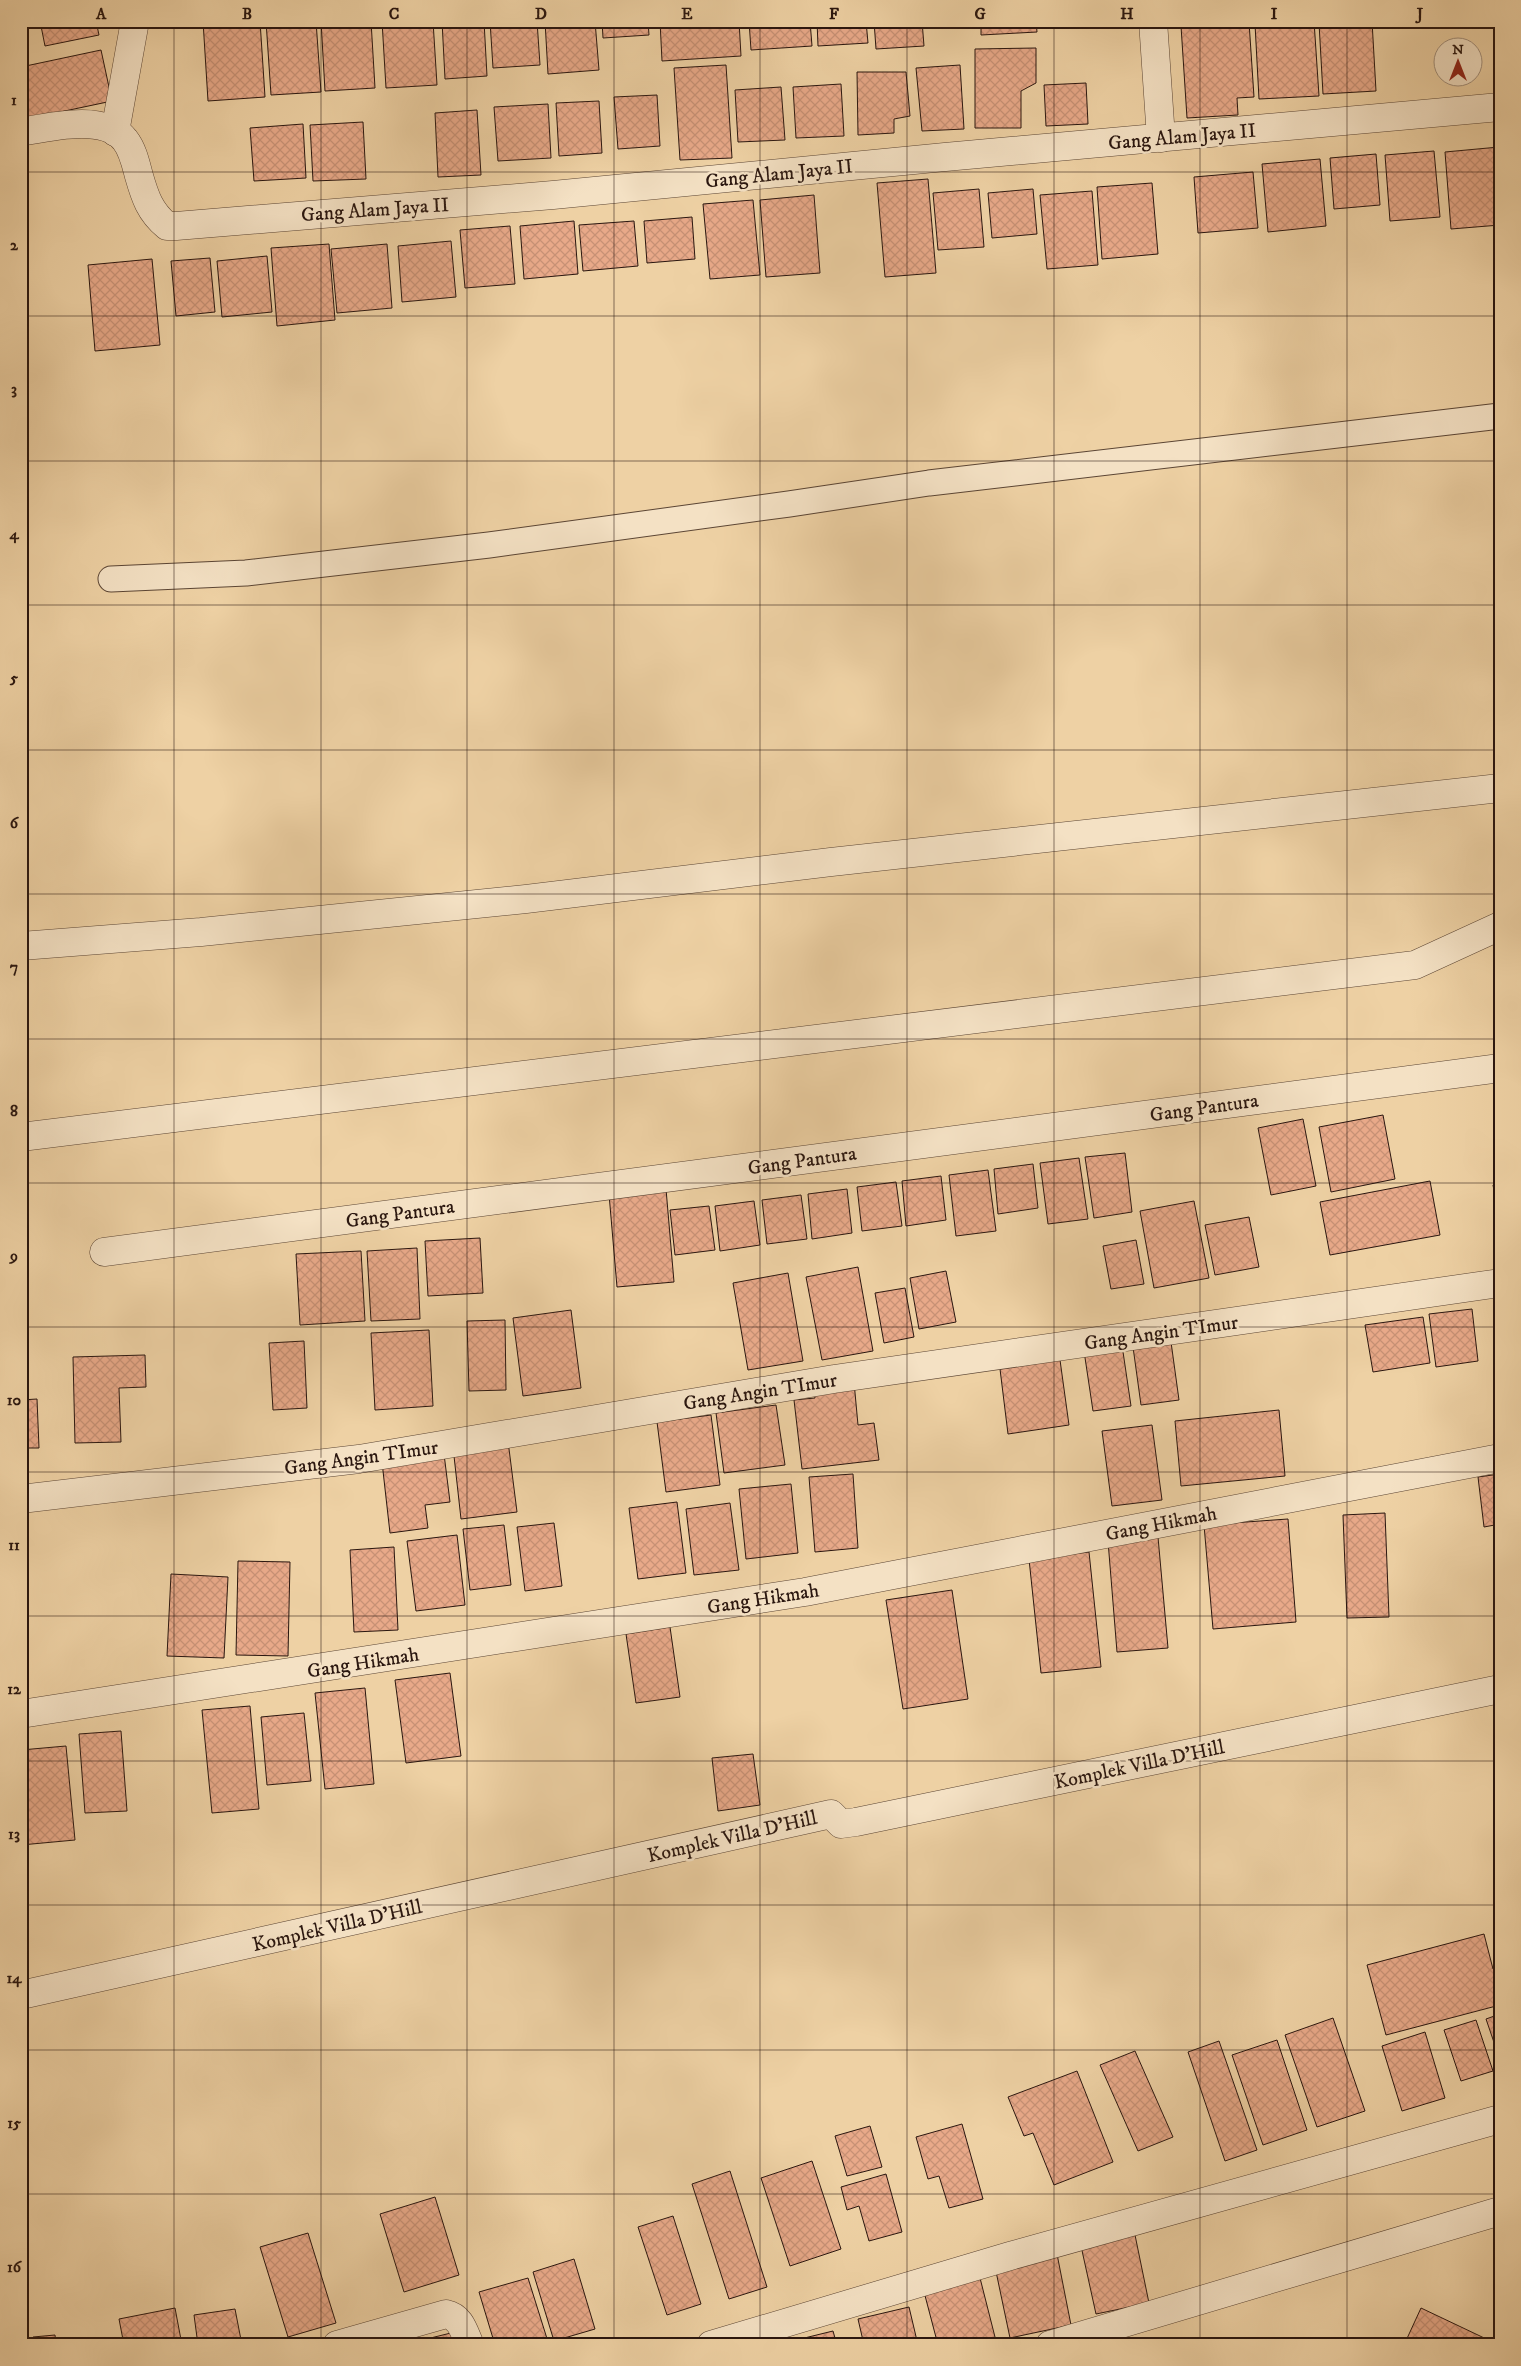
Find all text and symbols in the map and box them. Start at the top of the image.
text: A [95,4,107,24]
text: B [242,4,252,24]
text: C [389,4,399,24]
text: D [535,4,547,24]
text: E [681,4,693,24]
text: F [829,4,839,24]
text: G [974,4,986,24]
text: H [1120,4,1134,24]
text: I [1271,4,1278,24]
text: J [1415,4,1424,24]
north arrow [1434,38,1484,88]
text: N [1452,41,1464,59]
text: 1 [11,90,17,110]
street label: Gang Alam Jaya II [1107,119,1257,156]
street label: Gang Alam Jaya II [704,154,854,195]
street label: Gang Alam Jaya II [300,193,450,228]
text: 2 [10,235,19,255]
text: 3 [11,379,17,399]
text: 4 [8,524,19,544]
text: 5 [9,668,18,688]
text: 6 [10,813,20,833]
text: 7 [10,957,18,977]
street label: Gang Pantura [1148,1088,1261,1128]
text: 8 [10,1101,18,1121]
street label: Gang Pantura [746,1141,859,1181]
street label: Gang Pantura [344,1194,457,1234]
text: 9 [9,1246,18,1266]
street label: Gang Angin TImur [1083,1310,1240,1357]
street label: Gang Angin TImur [682,1368,839,1417]
text: 10 [7,1390,22,1410]
street label: Gang Angin TImur [283,1435,440,1482]
street label: Gang Hikmah [1104,1501,1220,1548]
text: 11 [8,1535,20,1555]
street label: Gang Hikmah [706,1578,821,1621]
street label: Gang Hikmah [306,1642,421,1685]
text: 12 [7,1679,22,1699]
street label: Komplek Villa D'Hill [1052,1735,1227,1796]
street label: Komplek Villa D'Hill [645,1806,820,1869]
text: 13 [8,1824,20,1844]
street label: Komplek Villa D'Hill [250,1895,425,1958]
text: 14 [6,1968,22,1988]
text: 15 [7,2113,21,2133]
text: 16 [7,2257,23,2277]

